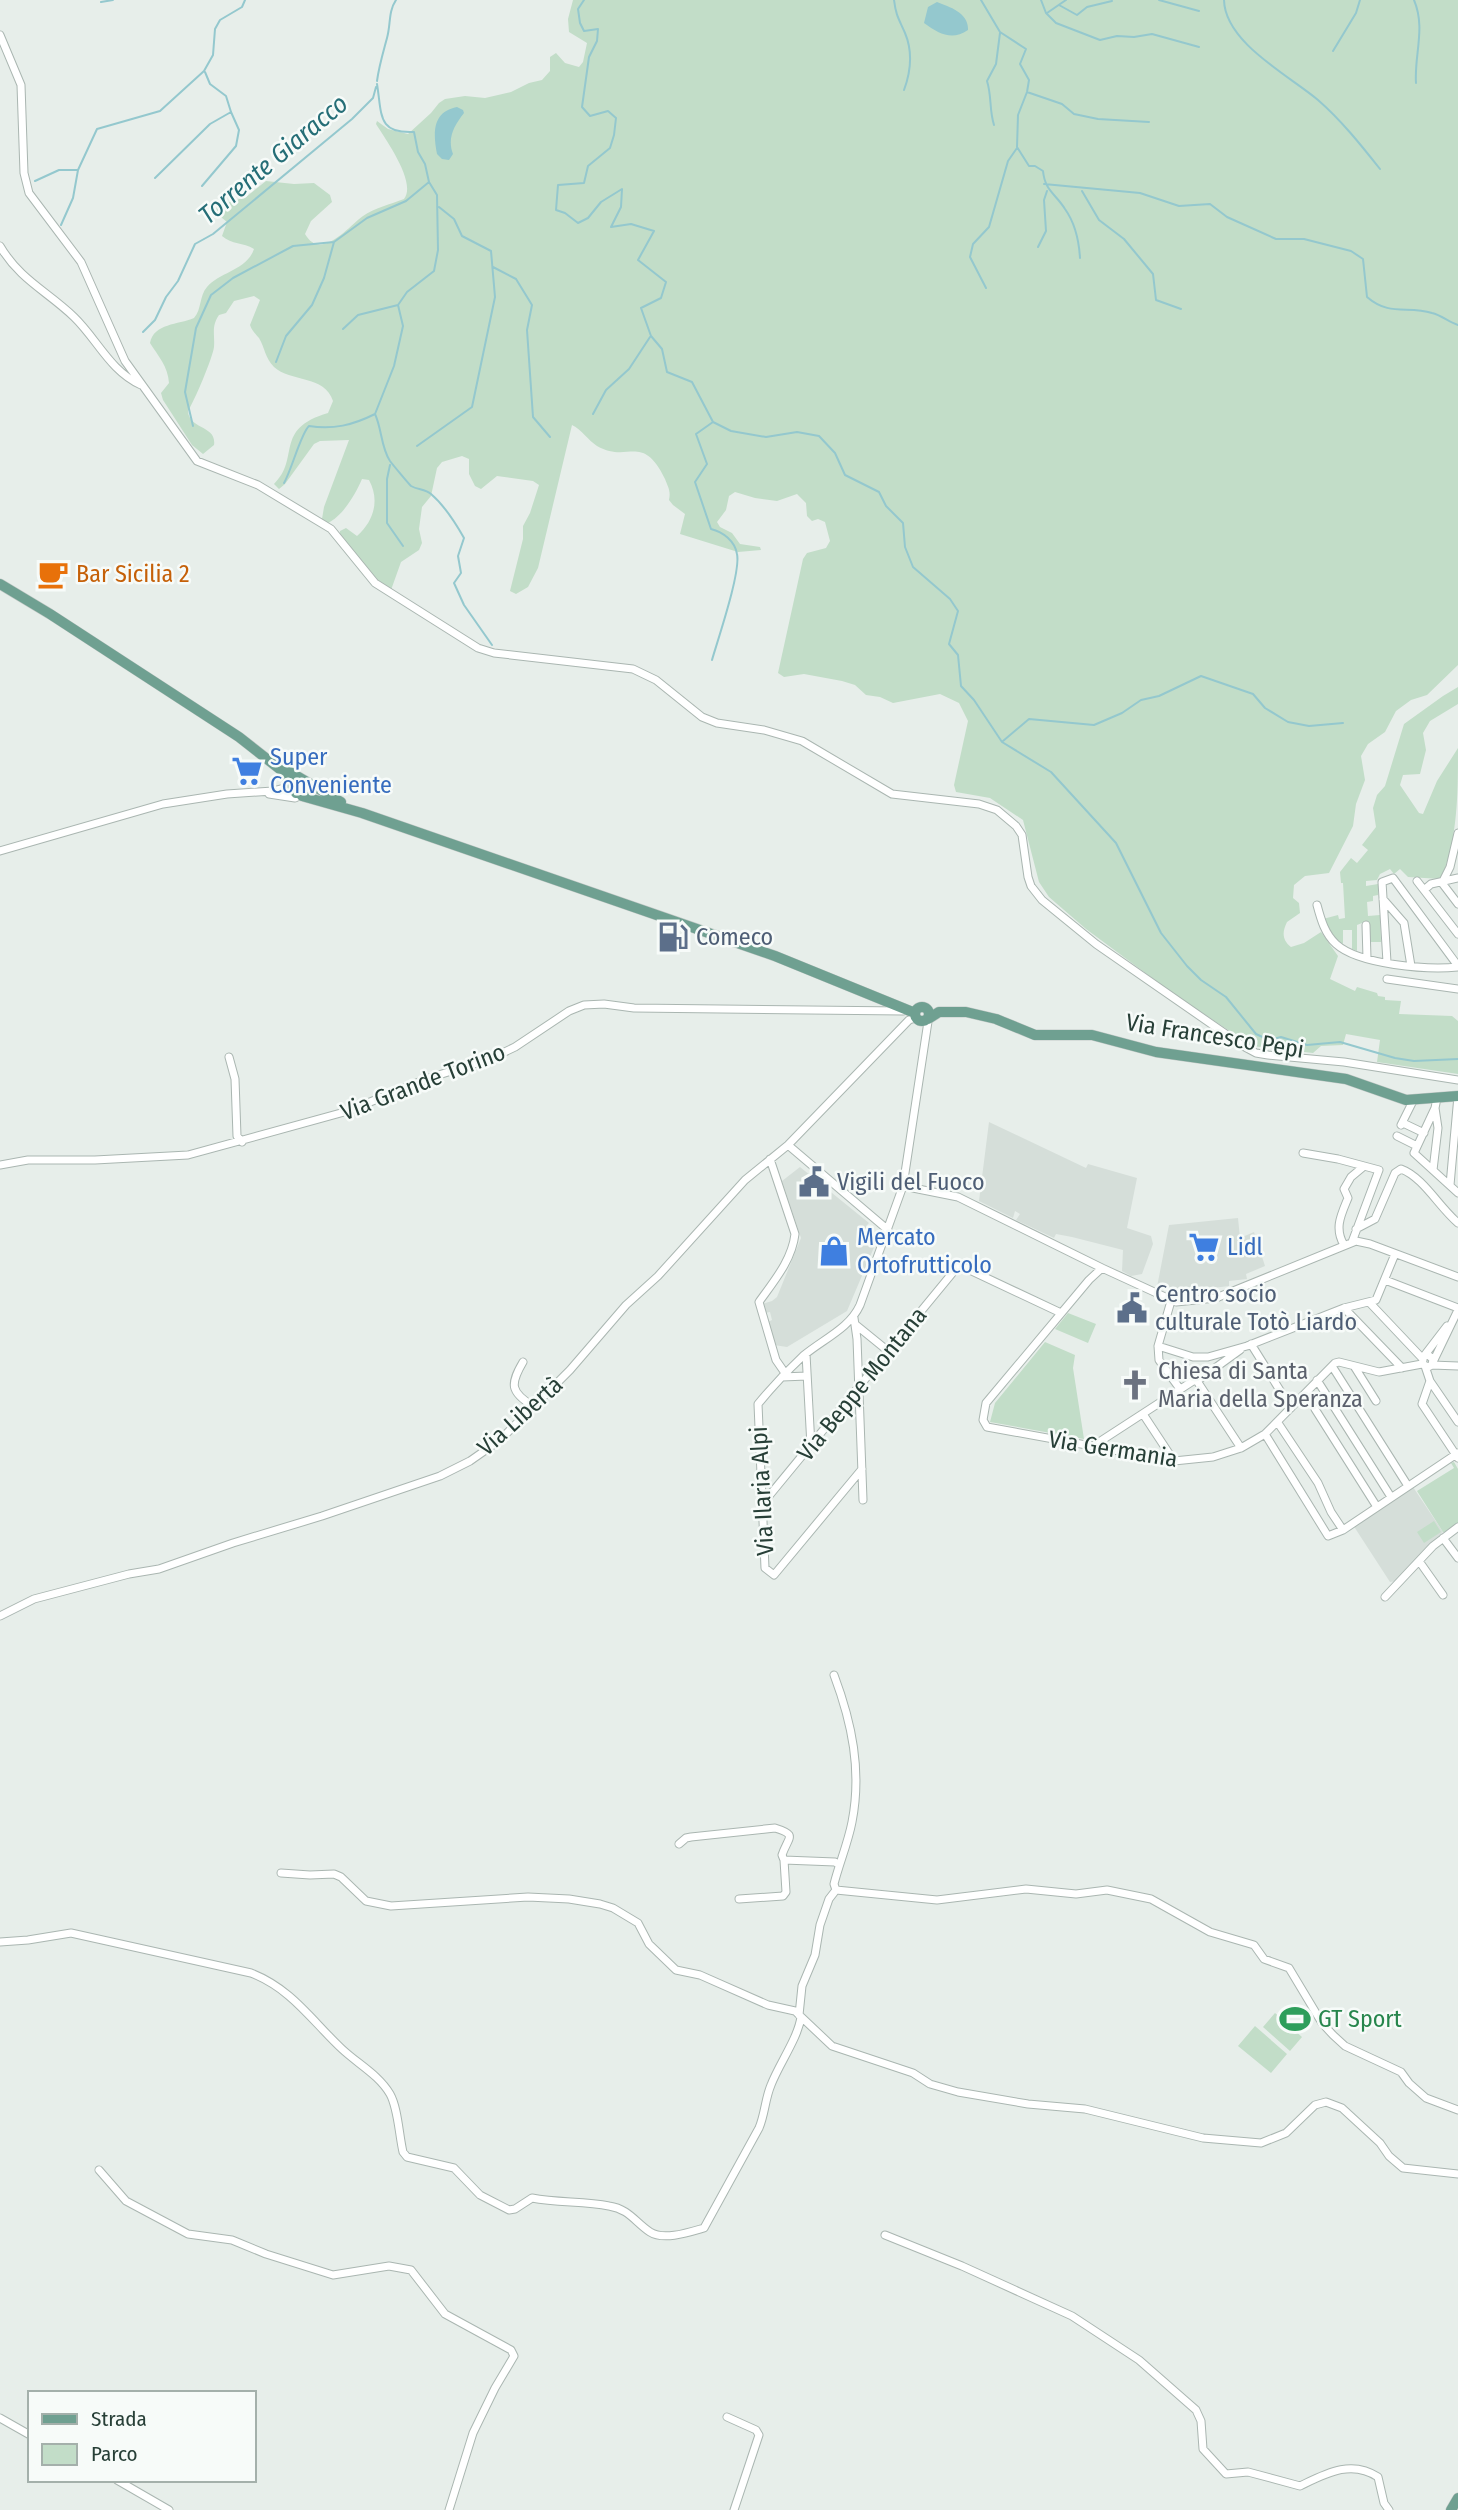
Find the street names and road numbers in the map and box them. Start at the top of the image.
street label: Via Francesco Pepi [1124,1008,1306,1064]
street label: Via Grande Torino [337,1038,509,1126]
street label: Via Beppe Montana [791,1301,933,1467]
street label: Via Libertà [472,1371,568,1461]
street label: Via Germania [1046,1425,1180,1473]
street label: Via Ilaria Alpi [745,1426,779,1556]

